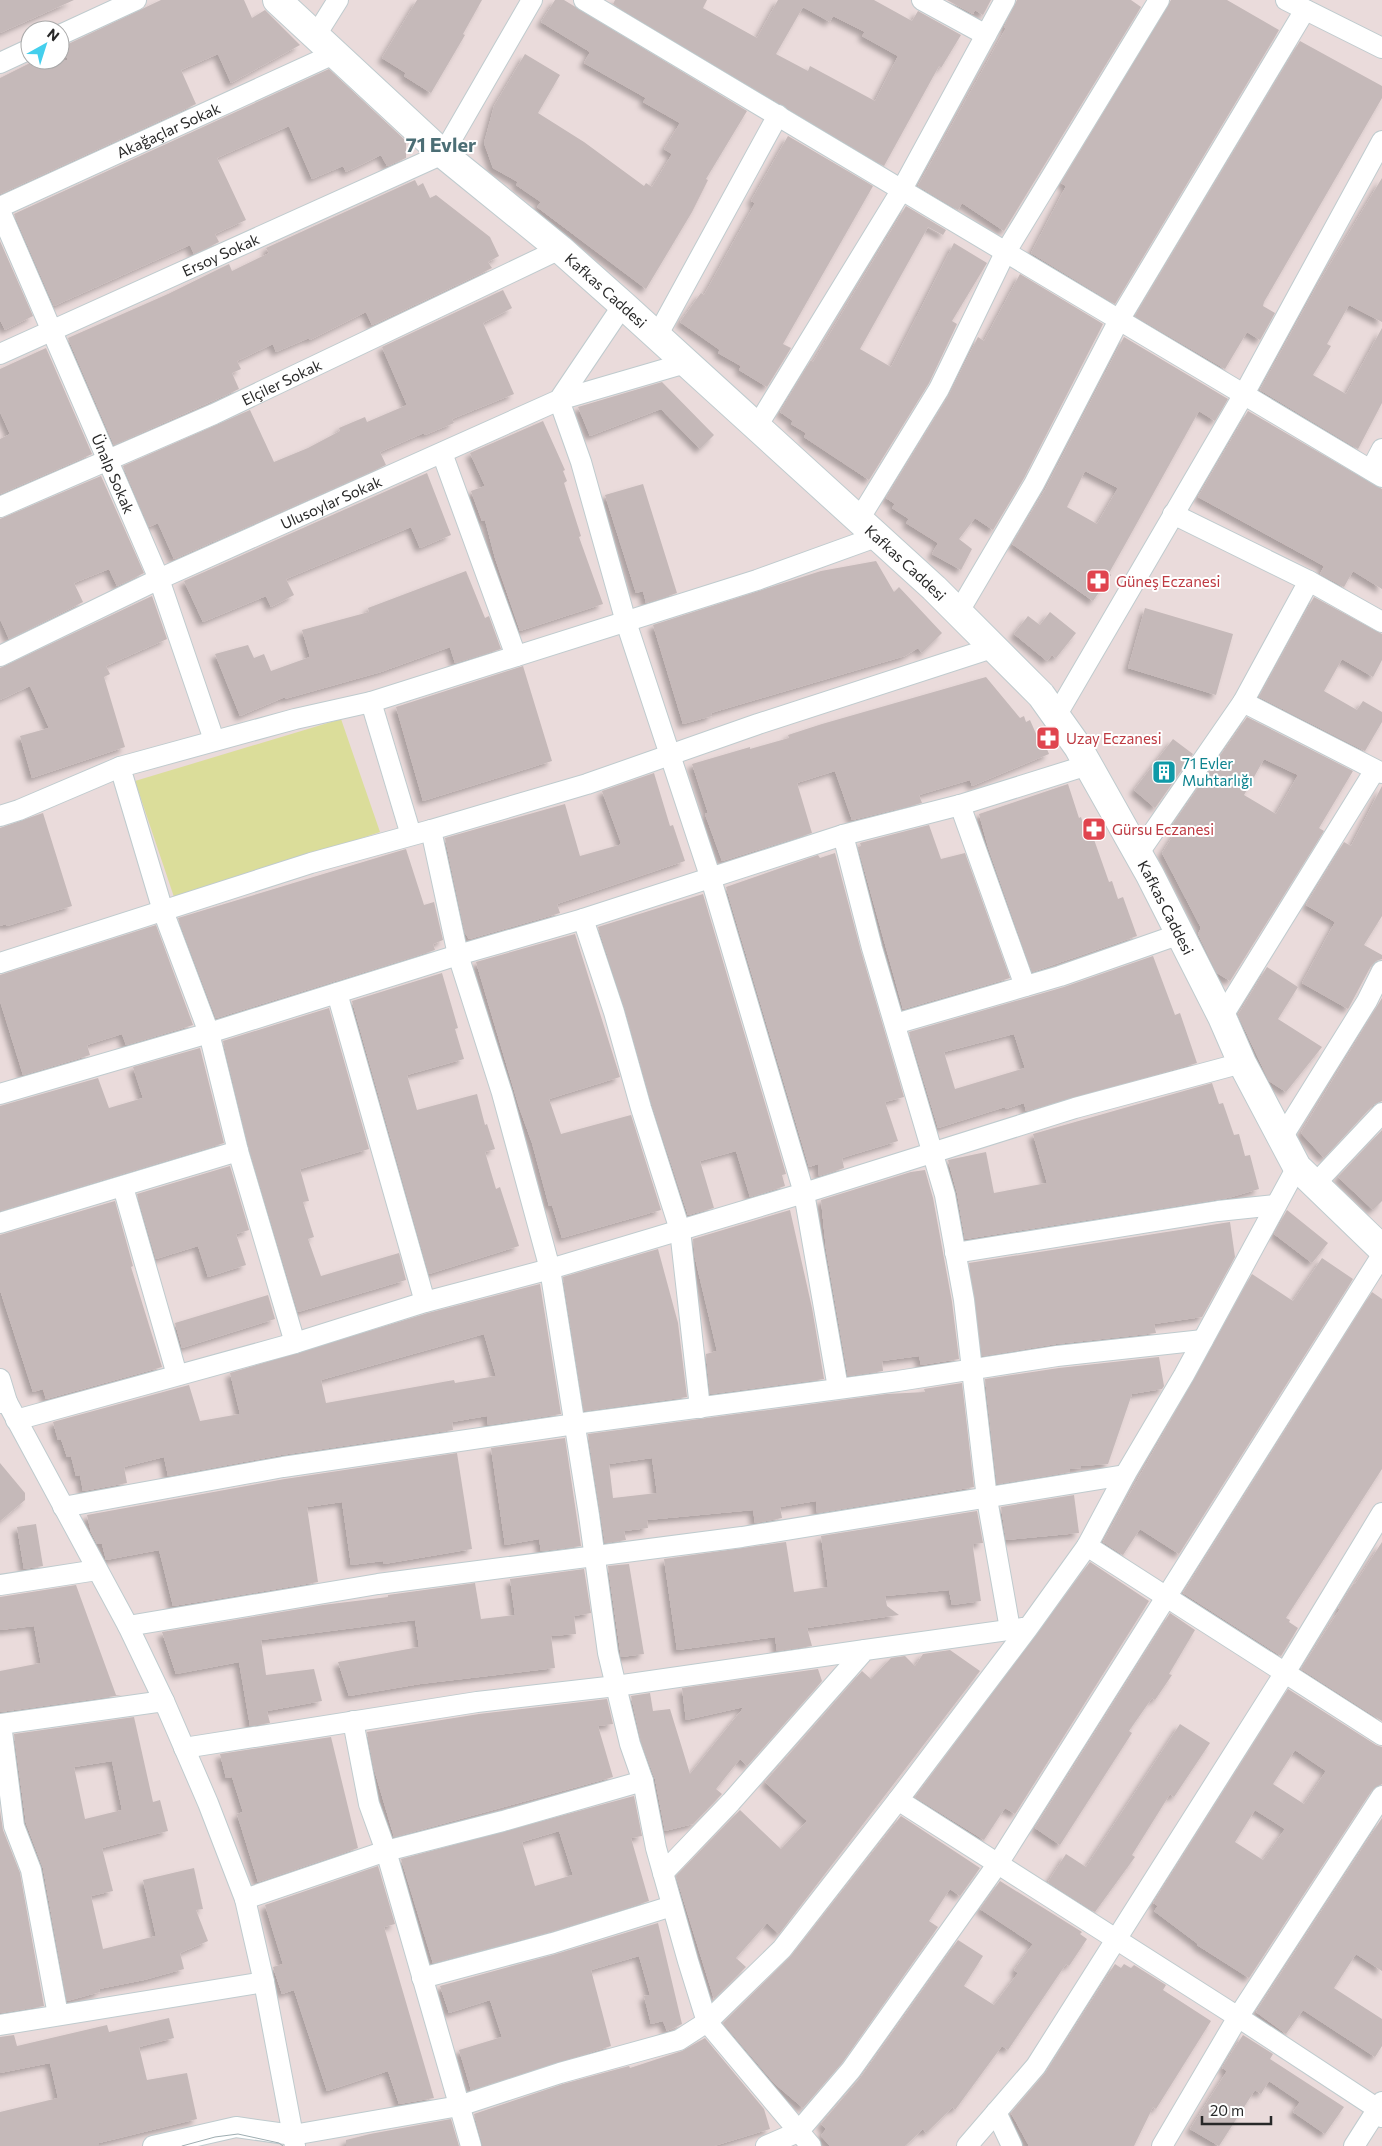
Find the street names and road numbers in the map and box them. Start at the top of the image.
street label: Akağaçlar Sokak [113,98,223,161]
street label: Ersoy Sokak [179,229,262,280]
street label: Kafkas Caddesi [562,249,651,331]
street label: Elçiler Sokak [238,355,324,409]
street label: Ünalp Sokak [88,431,139,516]
street label: Ulusoylar Sokak [278,472,384,533]
street label: Kafkas Caddesi [862,521,950,604]
street label: Kafkas Caddesi [1134,857,1198,957]

